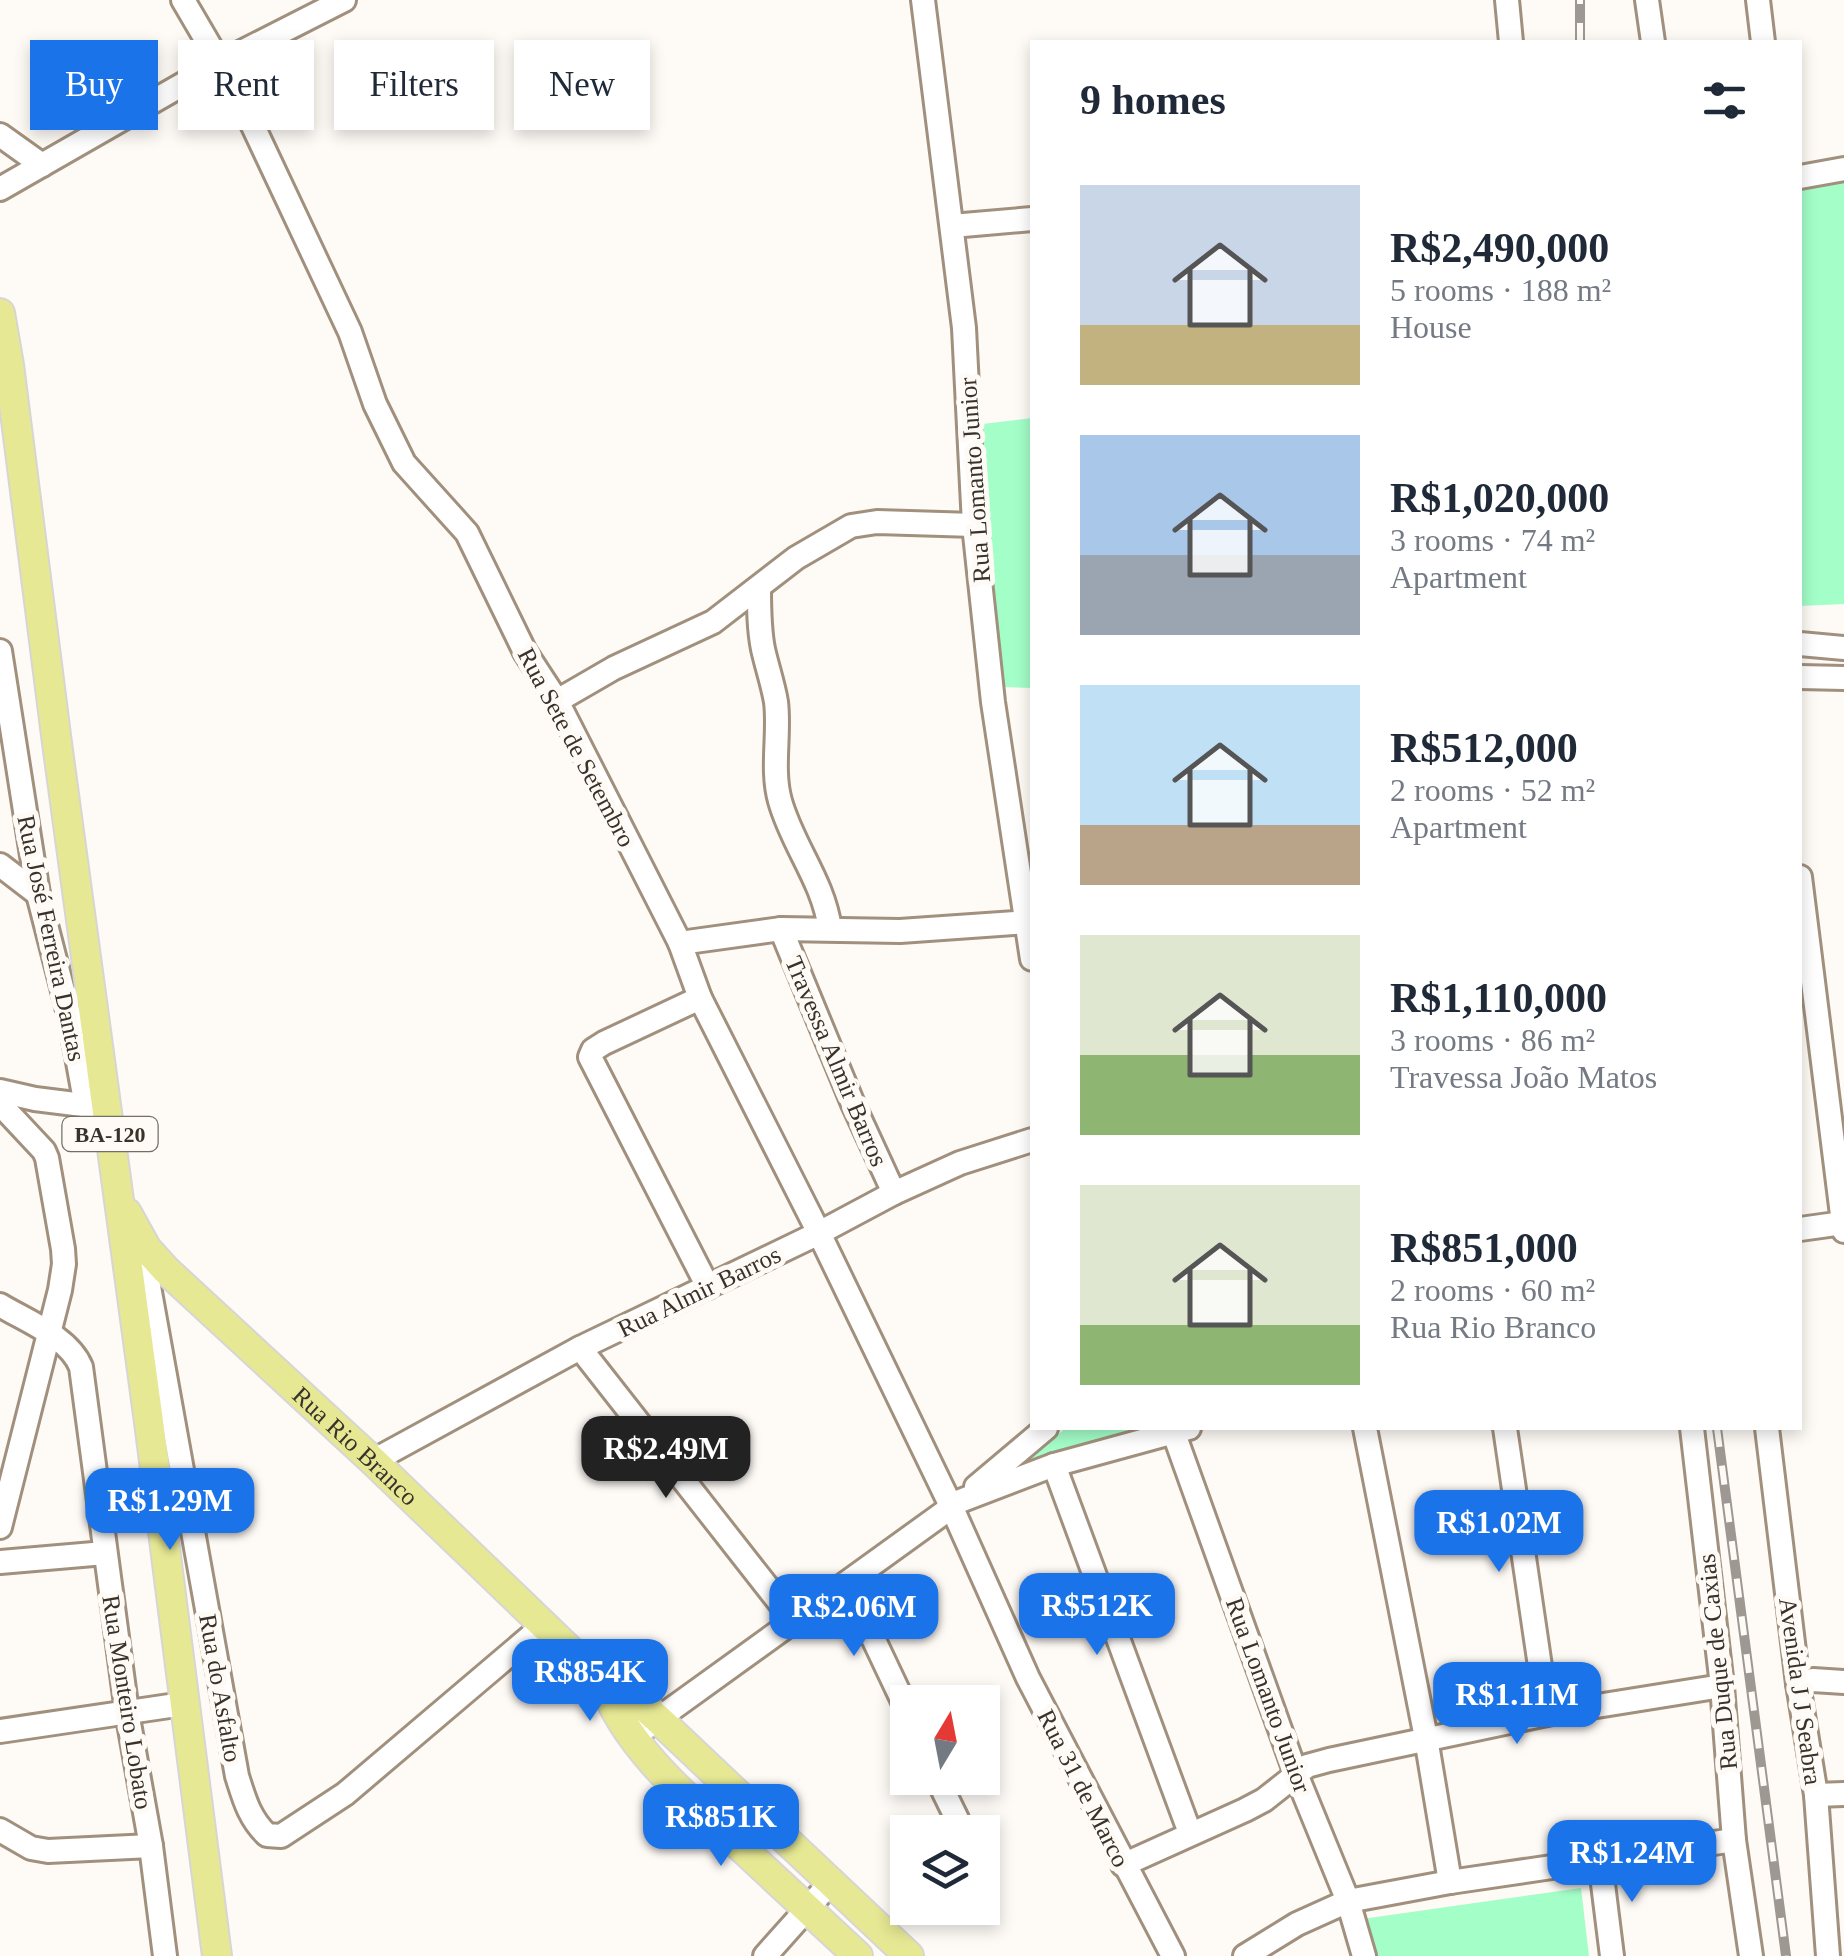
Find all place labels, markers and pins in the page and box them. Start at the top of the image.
pin: R$2.49M [574,1416,758,1501]
pin: R$1.29M [78,1468,262,1553]
pin: R$1.02M [1407,1490,1591,1575]
pin: R$512K [1016,1573,1178,1658]
pin: R$2.06M [762,1574,946,1659]
pin: R$854K [509,1639,671,1724]
pin: R$1.11M [1425,1662,1609,1747]
pin: R$851K [640,1784,802,1869]
pin: R$1.24M [1540,1820,1724,1905]

